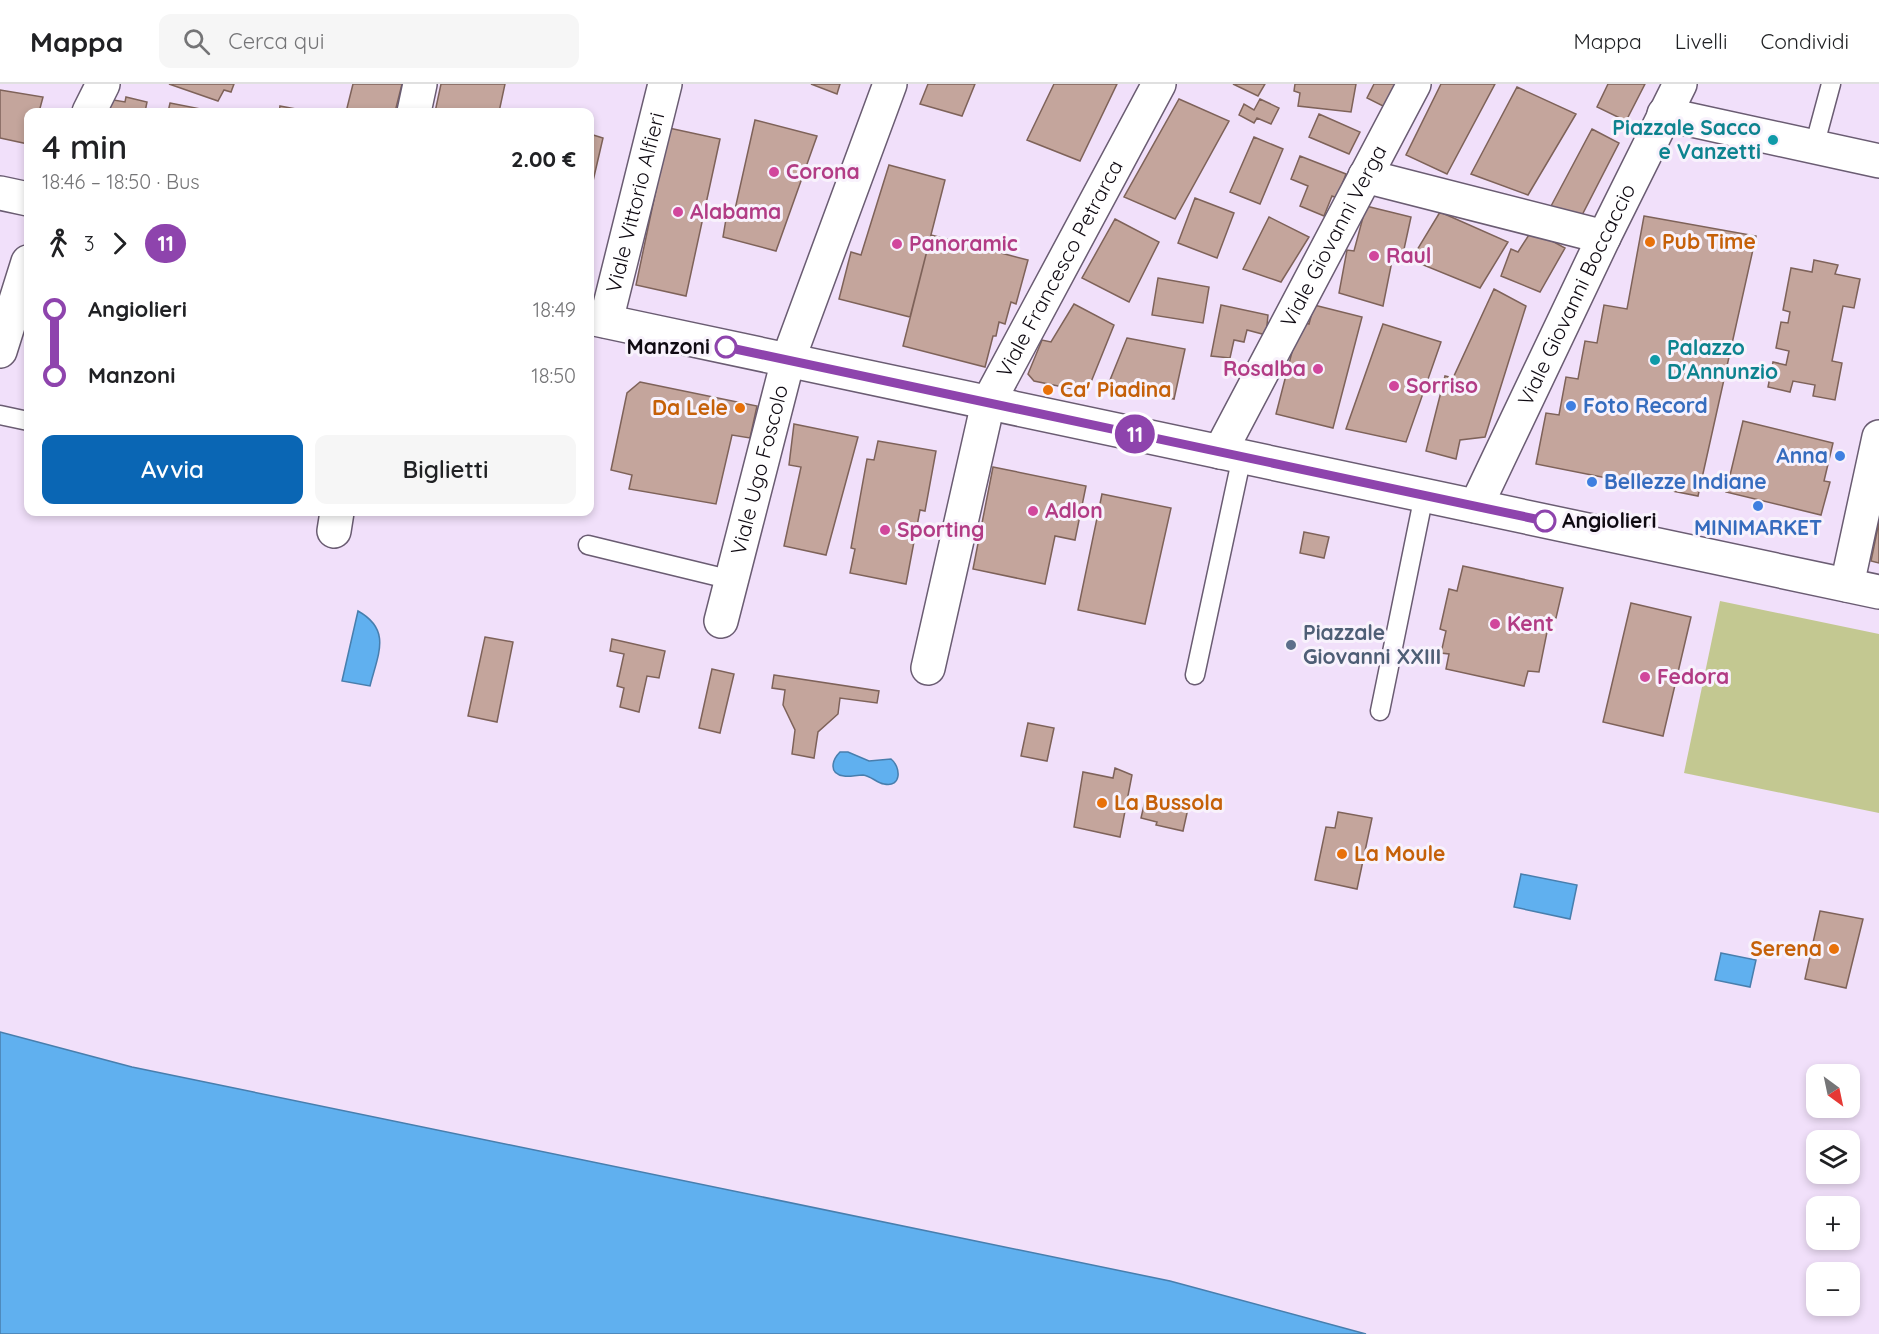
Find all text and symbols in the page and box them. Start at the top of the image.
search box [159,14,579,68]
text: Mappa [30,24,123,59]
icon: search [180,25,213,58]
text: Cerca qui [228,27,324,55]
text: Mappa [1573,28,1642,54]
text: Livelli [1675,28,1727,54]
text: Condividi [1760,28,1849,54]
street label: Viale Vittorio Alfieri [600,110,669,295]
place label: Piazzale Sacco e Vanzetti [1612,114,1761,164]
text: 4 min [42,126,127,167]
marker: Piazzale Sacco e Vanzetti [1766,133,1780,147]
street label: Viale Giovanni Verga [1274,140,1392,331]
text: 2.00 € [511,145,576,173]
street label: Viale Francesco Petrarca [990,155,1128,382]
place label: Corona [786,158,860,184]
marker: Corona [767,165,781,179]
text: 18:46 – 18:50 · Bus [42,169,200,194]
street label: Viale Giovanni Boccaccio [1512,179,1640,410]
place label: Alabama [690,198,781,224]
marker: Alabama [671,205,685,219]
icon: walk [42,227,75,260]
icon: forward [103,227,136,260]
place label: Pub Time [1662,228,1756,254]
text: 11 [157,230,174,256]
place label: Panoramic [909,230,1018,256]
text: 3 [84,231,94,256]
marker: Pub Time [1643,235,1657,249]
marker: Panoramic [890,237,904,251]
place label: Raul [1386,242,1432,268]
marker: Raul [1367,249,1381,263]
text: Angiolieri [88,295,187,323]
text: 18:49 [533,297,576,322]
place label: Manzoni [627,333,710,359]
place label: Palazzo D'Annunzio [1667,334,1778,384]
marker: Manzoni [715,336,737,358]
marker: Palazzo D'Annunzio [1648,353,1662,367]
place label: Rosalba [1223,355,1306,381]
text: Manzoni [88,361,175,389]
marker: Rosalba [1311,362,1325,376]
text: 18:50 [531,363,576,388]
place label: Sorriso [1406,372,1478,398]
place label: Ca' Piadina [1060,376,1171,402]
marker: Sorriso [1387,379,1401,393]
street label: Viale Ugo Foscolo [725,382,793,557]
marker: Ca' Piadina [1041,383,1055,397]
place label: Foto Record [1583,392,1708,418]
place label: Da Lele [652,394,728,420]
marker: Foto Record [1564,399,1578,413]
marker: Da Lele [733,401,747,415]
line badge: 11 [1108,414,1162,454]
text: 11 [1127,421,1143,447]
button: Avvia [42,435,303,504]
button: Biglietti [315,435,576,504]
place label: Anna [1776,442,1828,468]
marker: Anna [1833,449,1847,463]
place label: Bellezze Indiane [1604,468,1767,494]
marker: Bellezze Indiane [1585,475,1599,489]
place label: Adlon [1045,497,1103,523]
marker: MINIMARKET [1751,499,1765,513]
marker: Adlon [1026,504,1040,518]
place label: Angiolieri [1562,507,1656,533]
marker: Angiolieri [1534,510,1556,532]
place label: MINIMARKET [1694,514,1822,540]
place label: Sporting [897,516,984,542]
marker: Sporting [878,523,892,537]
place label: Kent [1507,610,1554,636]
marker: Kent [1488,617,1502,631]
place label: Piazzale Giovanni XXIII [1303,619,1441,669]
marker: Piazzale Giovanni XXIII [1284,638,1298,652]
place label: Fedora [1657,663,1729,689]
marker: Fedora [1638,670,1652,684]
place label: La Bussola [1114,789,1223,815]
marker: La Bussola [1095,796,1109,810]
place label: La Moule [1354,840,1445,866]
marker: La Moule [1335,847,1349,861]
place label: Serena [1750,935,1822,961]
marker: Serena [1827,942,1841,956]
north arrow [1806,1064,1860,1118]
map controls [1806,1064,1860,1316]
button: layers [1806,1130,1860,1184]
button: + [1806,1196,1860,1250]
button: − [1806,1262,1860,1316]

